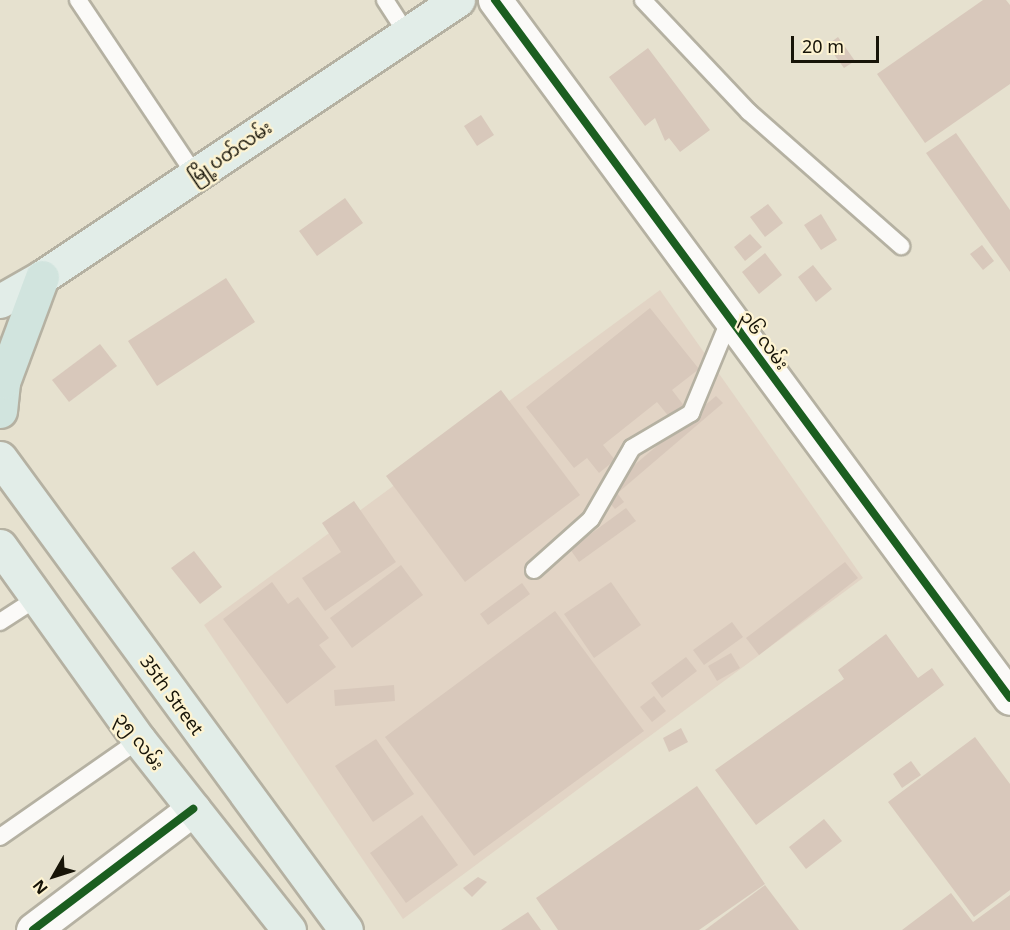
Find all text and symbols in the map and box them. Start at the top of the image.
scale bar [794,24,882,62]
text: 20 m [802,34,844,58]
street label: မြို့ပတ်လမ်း [184,116,276,188]
street label: ၃၆ လမ်း [736,306,794,374]
street label: 35th Street [136,651,208,739]
street label: ၃၅ လမ်း [111,708,169,774]
north arrow [24,846,84,906]
text: N [27,875,53,899]

